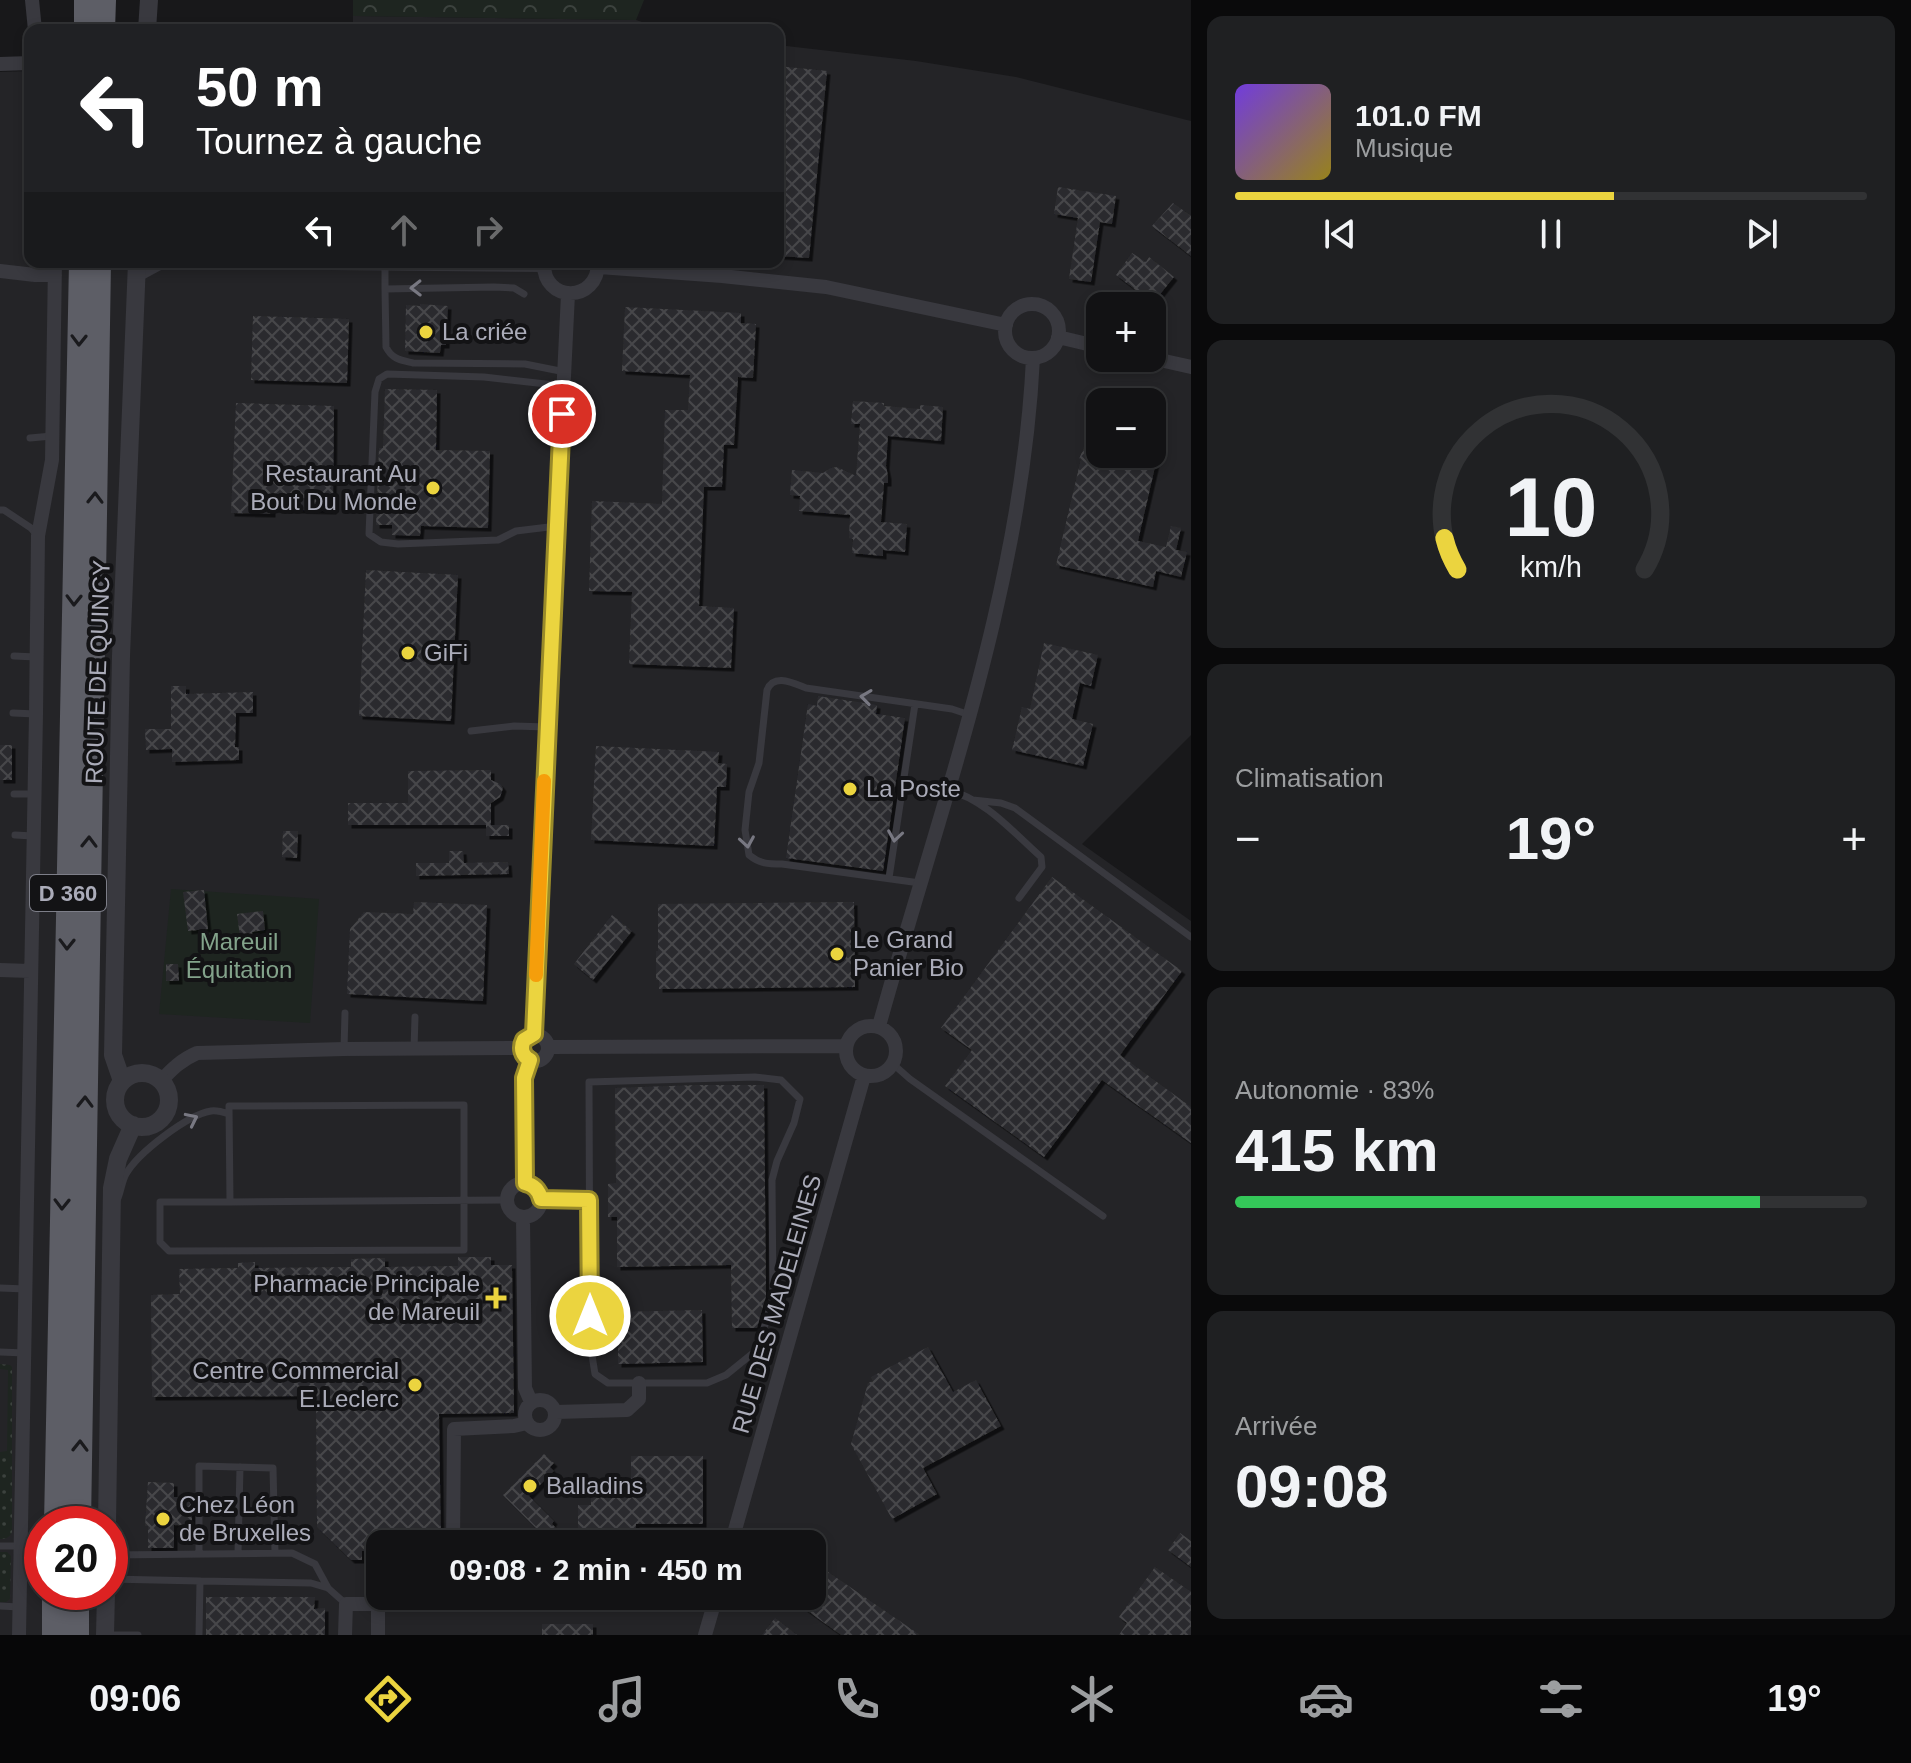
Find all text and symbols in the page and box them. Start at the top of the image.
text: 50 m [196,55,324,118]
icon: left [64,56,168,160]
text: 101.0 FM [1355,99,1482,132]
text: Tournez à gauche [196,121,482,162]
text: Musique [1355,133,1453,163]
icon: left [298,208,342,252]
icon: ahead [382,208,426,252]
icon: right [466,208,510,252]
icon: previous [1318,212,1362,256]
icon: pause [1529,212,1573,256]
icon: next [1740,212,1784,256]
one-way arrow [409,279,422,297]
map controls [1086,292,1166,468]
button: + [1086,292,1166,372]
place label: La criée [442,318,527,345]
marker: La criée [417,323,435,341]
one-way arrow [70,334,88,347]
pin [528,380,596,448]
button: − [1086,388,1166,468]
icon: arrive [540,392,584,436]
place label: Restaurant Au Bout Du Monde [250,460,417,515]
text: 10 [1505,460,1597,553]
marker: Restaurant Au Bout Du Monde [424,479,442,497]
one-way arrow [86,491,104,504]
text: km/h [1520,551,1582,583]
street label: ROUTE DE QUINCY [80,560,115,784]
one-way arrow [65,594,83,607]
place label: GiFi [424,639,468,666]
marker: GiFi [399,644,417,662]
one-way arrow [859,689,873,706]
text: Climatisation [1235,763,1384,793]
place label: La Poste [866,775,961,802]
marker: La Poste [841,780,859,798]
text: 19° [1506,805,1596,872]
text: − [1235,814,1261,863]
text: + [1841,814,1867,863]
one-way arrow [887,829,904,843]
one-way arrow [81,835,98,848]
one-way arrow [738,835,755,849]
road number: D 360 [30,875,106,911]
place label: Le Grand Panier Bio [853,926,964,981]
park label: Mareuil Équitation [186,928,292,983]
one-way arrow [59,938,76,951]
marker: Le Grand Panier Bio [828,945,846,963]
text: Autonomie · 83% [1235,1075,1434,1105]
one-way arrow [76,1095,94,1108]
one-way arrow [183,1114,198,1129]
text: 415 km [1235,1117,1439,1184]
street label: RUE DES MADELEINES [727,1171,826,1436]
one-way arrow [53,1198,71,1211]
place label: Pharmacie Principale de Mareuil [253,1270,480,1325]
position arrow [548,1274,632,1358]
marker: Pharmacie Principale de Mareuil [487,1289,505,1307]
place label: Centre Commercial E.Leclerc [192,1357,399,1412]
marker: Centre Commercial E.Leclerc [406,1376,424,1394]
text: Arrivée [1235,1411,1317,1441]
one-way arrow [71,1439,89,1452]
text: 09:08 [1235,1453,1388,1520]
place label: Balladins [546,1472,643,1499]
marker: Balladins [521,1477,539,1495]
place label: Chez Léon de Bruxelles [179,1491,311,1546]
speed limit sign: 20 [24,1506,128,1610]
marker: Chez Léon de Bruxelles [154,1510,172,1528]
text: 09:08 · 2 min · 450 m [449,1553,743,1586]
icon: directions [360,1671,416,1727]
icon: music [594,1671,650,1727]
icon: phone [829,1671,885,1727]
icon: climate [1064,1671,1120,1727]
icon: car [1298,1671,1354,1727]
icon: filters [1533,1671,1589,1727]
text: 09:06 [89,1678,181,1719]
text: 19° [1767,1678,1822,1719]

